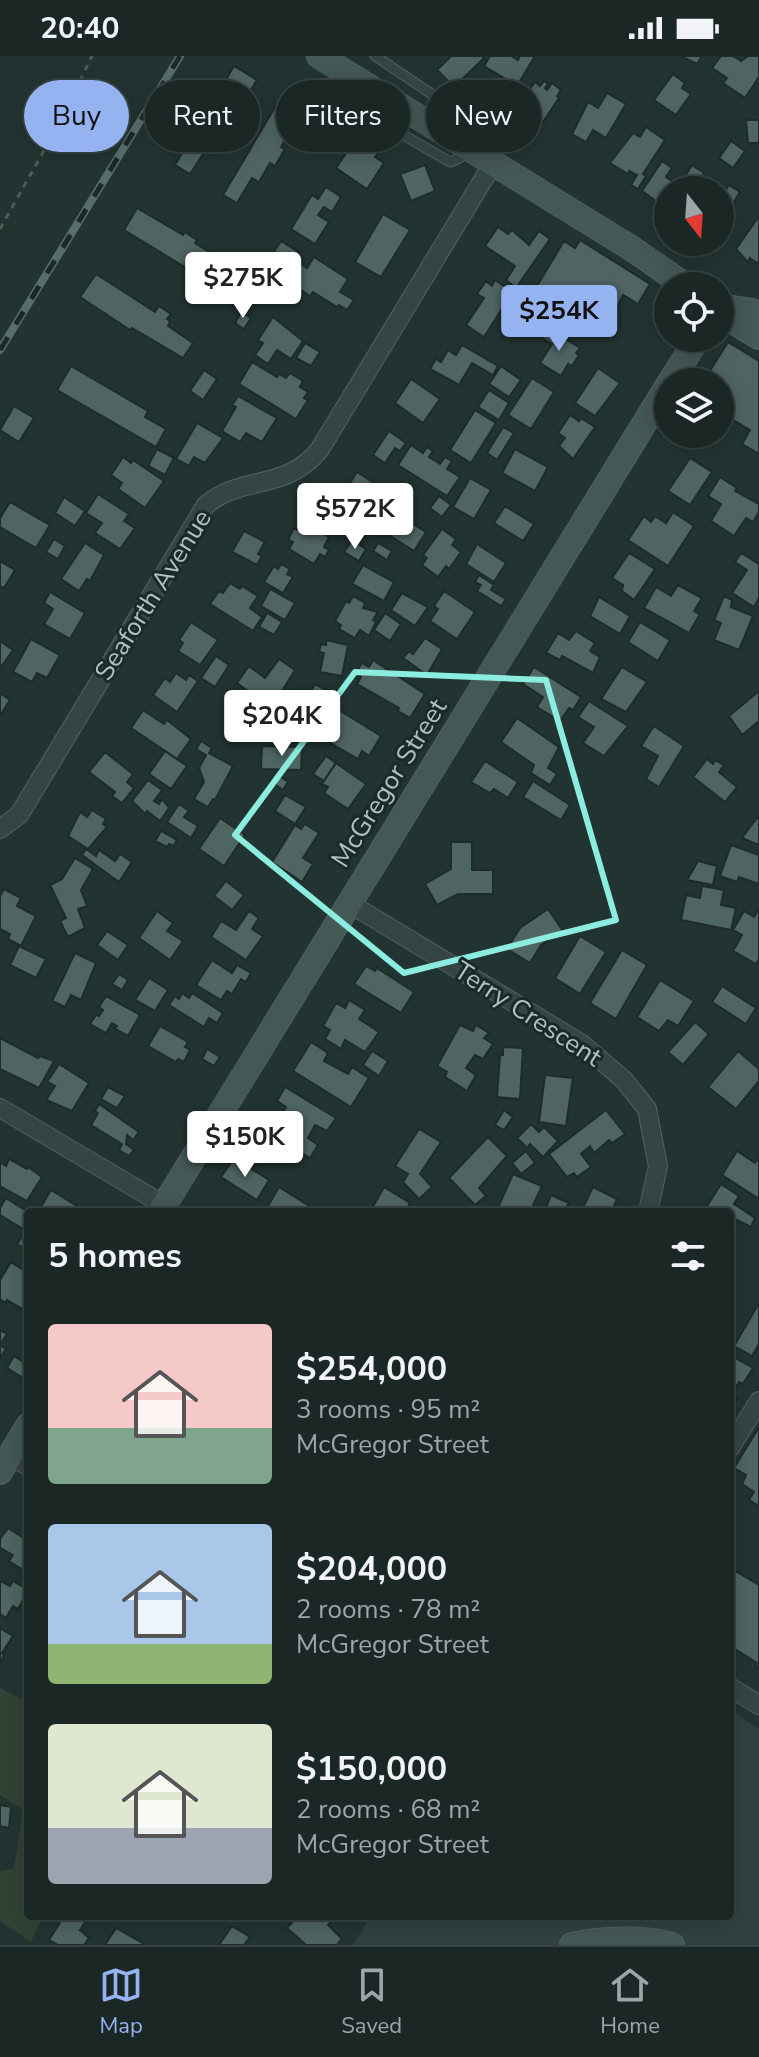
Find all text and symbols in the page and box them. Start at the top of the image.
text: 20:40 [40,8,119,49]
chip: Buy [24,80,129,152]
chip: Rent [145,80,260,152]
chip: Filters [276,80,410,152]
chip: New [426,80,541,152]
north arrow [654,176,734,256]
map controls [654,176,734,448]
pin: $275K [187,252,299,320]
text: $275K [203,260,283,295]
button: locate [654,272,734,352]
pin: $254K [503,285,615,353]
text: $254K [519,293,599,328]
button: layers [654,368,734,448]
pin: $572K [299,483,411,551]
text: $572K [315,491,395,526]
street label: Seaforth Avenue [86,503,220,687]
pin: $204K [226,690,338,758]
street label: McGregor Street [323,691,455,874]
text: $204K [242,698,322,733]
street label: Terry Crescent [447,953,609,1075]
pin: $150K [189,1111,301,1179]
text: $150K [205,1119,285,1154]
text: 5 homes [48,1233,182,1279]
icon: filters [666,1234,710,1278]
text: $254,000 [296,1346,447,1392]
icon: home [112,1356,208,1452]
text: 3 rooms · 95 m² [296,1392,480,1427]
text: McGregor Street [296,1427,489,1462]
text: $204,000 [296,1546,447,1592]
icon: home [112,1556,208,1652]
text: 2 rooms · 78 m² [296,1592,480,1627]
text: McGregor Street [296,1627,489,1662]
text: $150,000 [296,1746,447,1792]
icon: home [112,1756,208,1852]
text: 2 rooms · 68 m² [296,1792,480,1827]
text: McGregor Street [296,1827,489,1862]
tab: Map [99,1963,143,2041]
tab: Saved [341,1963,402,2041]
tab: Home [600,1963,660,2041]

